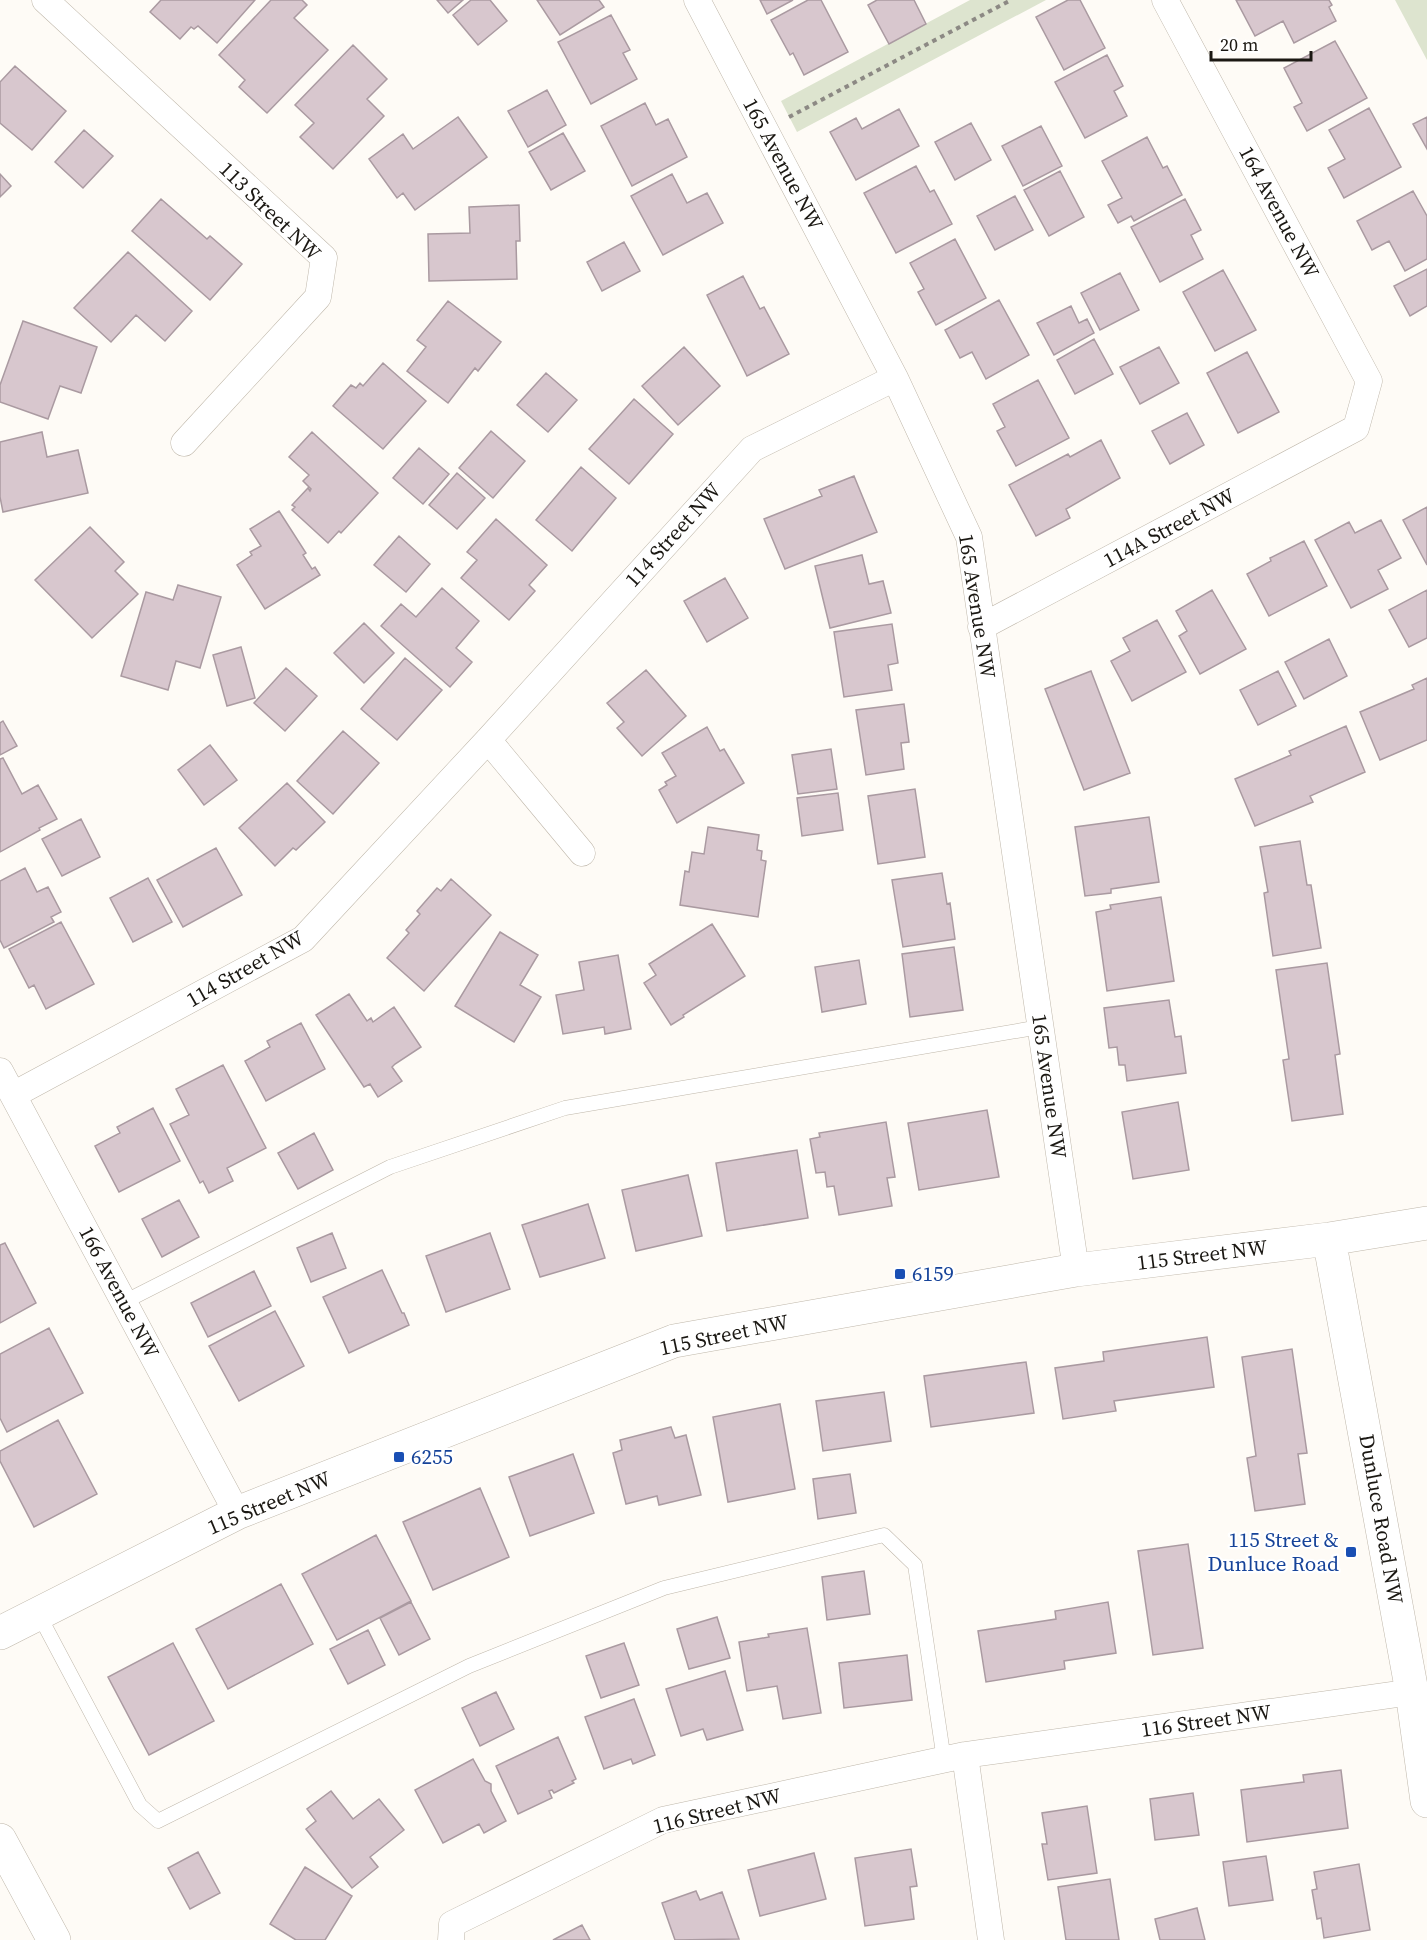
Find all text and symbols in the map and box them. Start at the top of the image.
scale bar [1211,24,1312,62]
text: 20 m [1220,32,1258,57]
street label: 165 Avenue NW [736,93,831,236]
street label: 164 Avenue NW [1232,141,1327,284]
street label: 113 Street NW [213,155,328,267]
street label: 114 Street NW [618,476,728,593]
street label: 114A Street NW [1098,480,1240,574]
street label: 165 Avenue NW [952,532,1003,681]
street label: 114 Street NW [181,923,310,1014]
street label: 165 Avenue NW [1025,1012,1074,1161]
street label: 166 Avenue NW [72,1221,167,1364]
street label: 115 Street NW [1135,1232,1270,1277]
place label: 6159 [912,1259,954,1288]
marker: 6159 [893,1267,907,1281]
street label: 115 Street NW [657,1307,792,1362]
street label: Dunluce Road NW [1352,1432,1411,1607]
place label: 6255 [411,1442,453,1471]
marker: 6255 [392,1450,406,1464]
street label: 115 Street NW [203,1463,336,1542]
place label: 115 Street & Dunluce Road [1208,1525,1339,1578]
marker: 115 Street & Dunluce Road [1344,1545,1358,1559]
street label: 116 Street NW [1139,1697,1274,1744]
street label: 116 Street NW [650,1780,785,1840]

